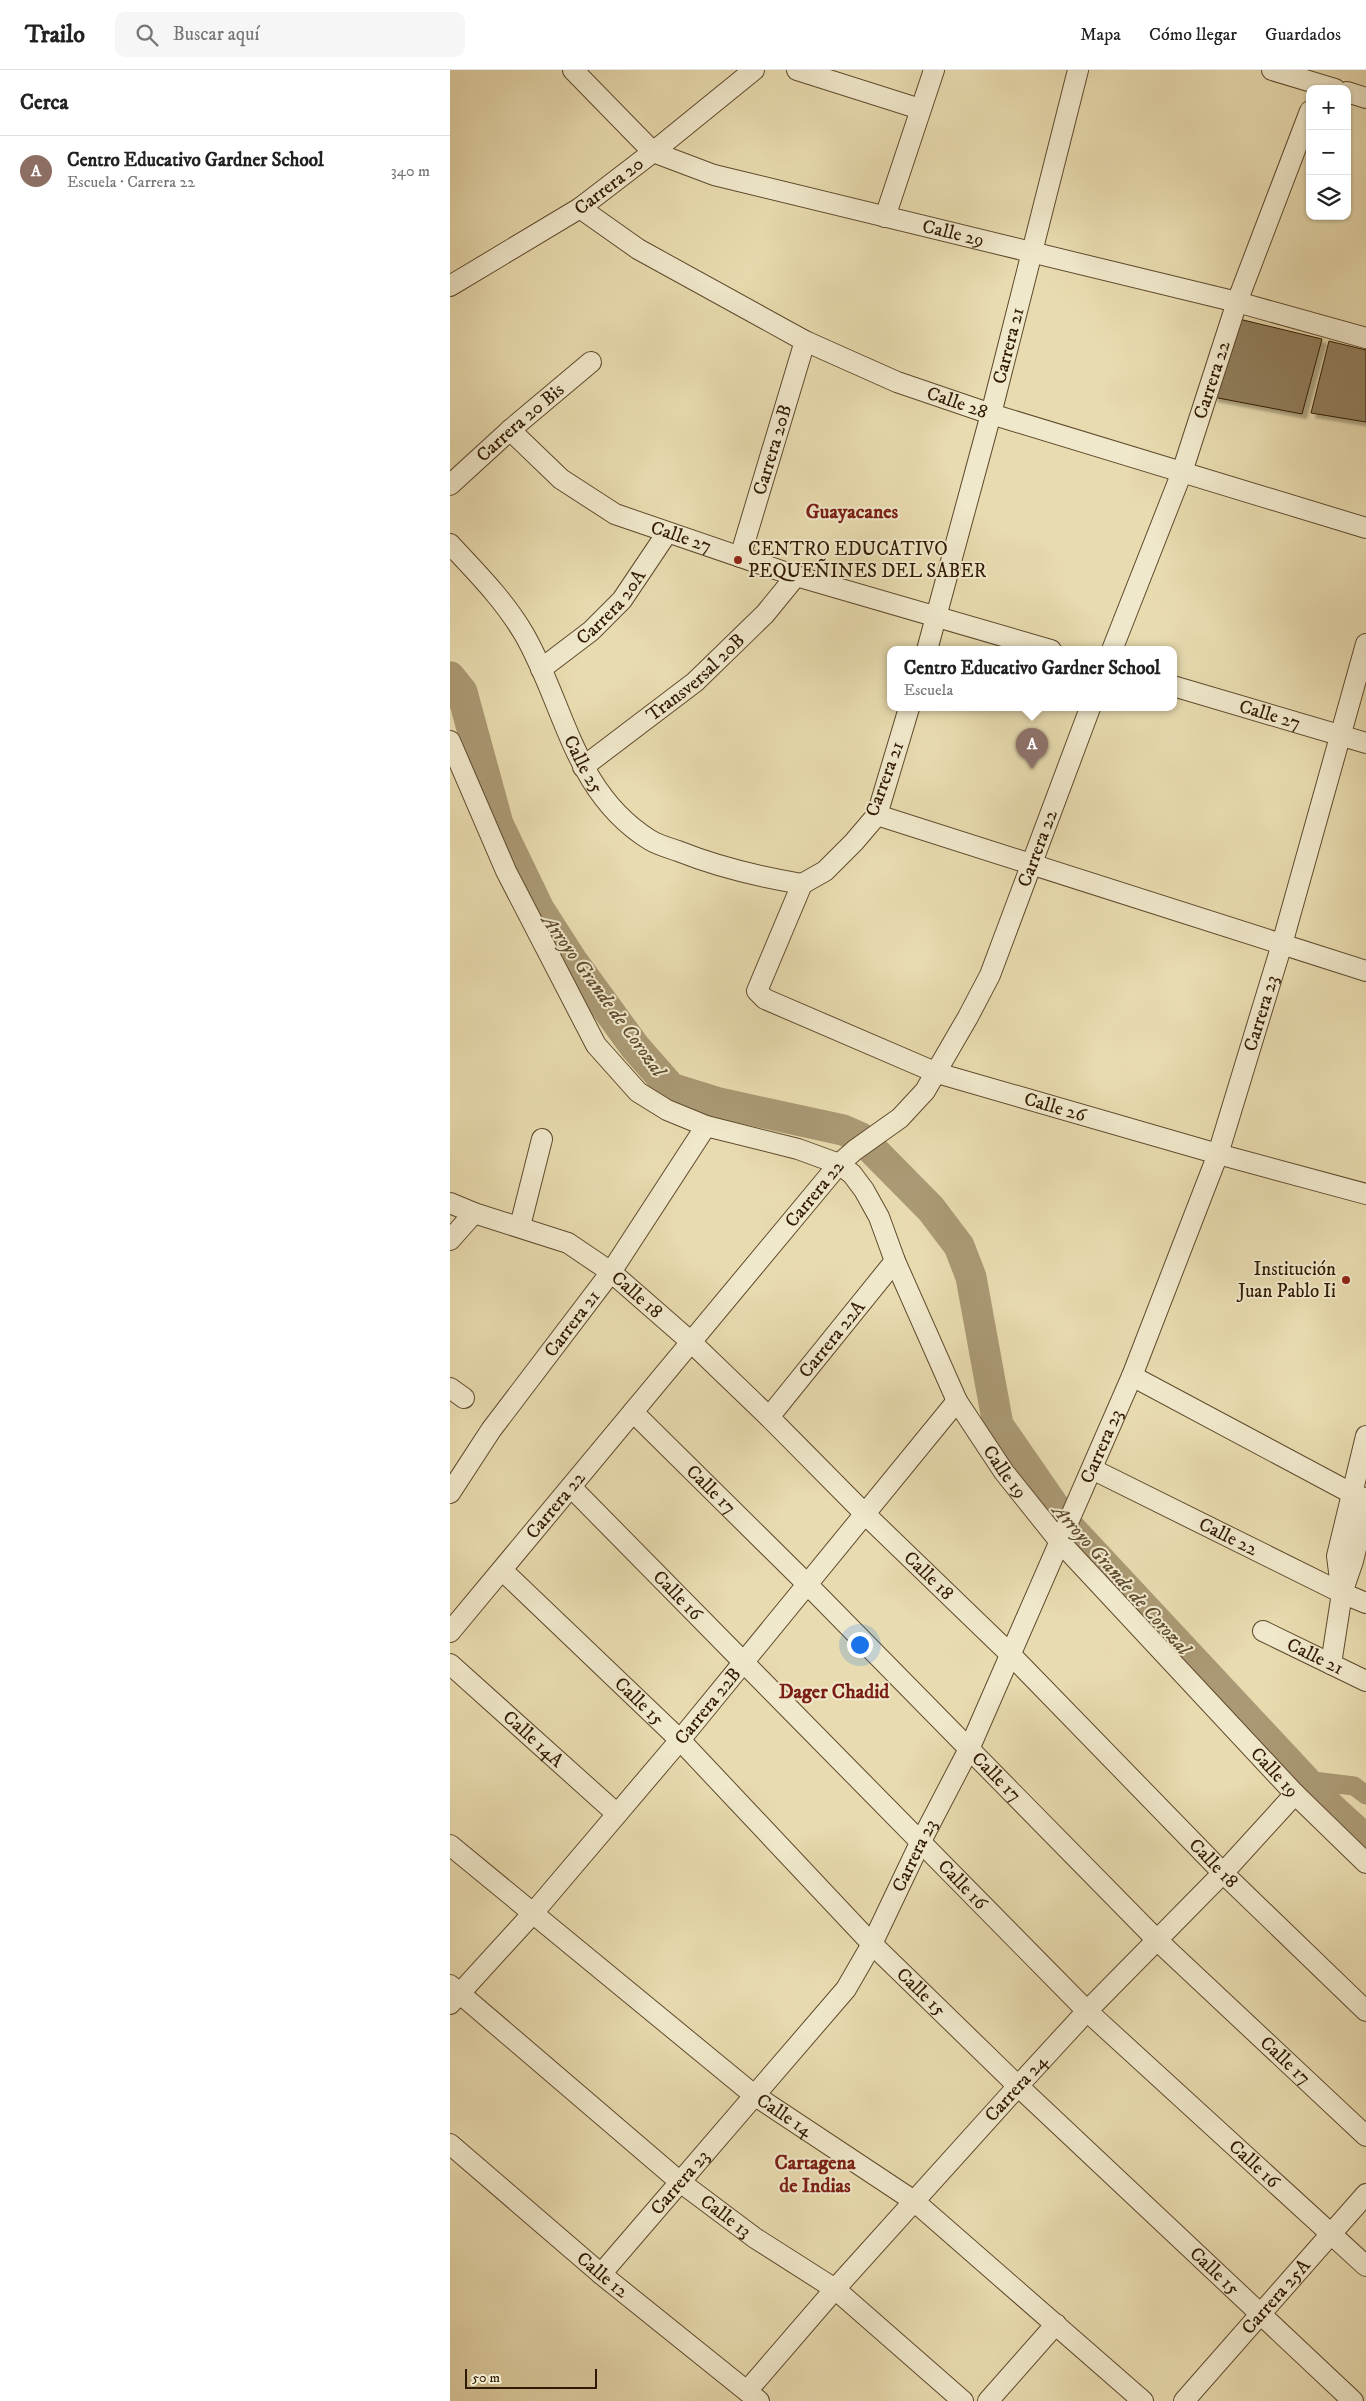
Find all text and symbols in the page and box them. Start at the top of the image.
search box [115,12,465,57]
text: Trailo [25,20,85,50]
icon: search [133,21,161,49]
text: Buscar aquí [173,23,259,46]
text: Mapa [1080,24,1121,46]
text: Cómo llegar [1149,24,1237,46]
text: Guardados [1265,24,1341,46]
map controls [1306,85,1351,220]
button: + [1306,85,1351,130]
text: Cerca [20,90,68,116]
button: − [1306,130,1351,175]
text: Centro Educativo Gardner School [67,149,324,172]
street label: Carrera 20 [570,152,648,220]
text: A [31,161,41,181]
text: 340 m [391,161,430,181]
text: Escuela · Carrera 22 [67,172,195,192]
button: layers [1306,175,1351,220]
street label: Calle 29 [920,215,987,252]
street label: Carrera 21 [988,305,1029,386]
street label: Carrera 22 [1188,337,1235,422]
street label: Carrera 20 Bis [471,378,569,467]
street label: Calle 28 [924,381,991,424]
street label: Carrera 20B [748,402,797,498]
district label: Guayacanes [806,500,899,525]
street label: Calle 27 [648,516,715,558]
place label: CENTRO EDUCATIVO PEQUEÑINES DEL SABER [748,538,987,583]
marker: CENTRO EDUCATIVO PEQUEÑINES DEL SABER [732,554,744,566]
street label: Carrera 20A [572,564,651,650]
street label: Transversal 20B [642,629,750,726]
popup [887,646,1177,711]
text: Centro Educativo Gardner School [904,657,1160,680]
text: Escuela [904,680,953,700]
street label: Calle 27 [1236,695,1303,735]
pin: A [1016,728,1048,769]
street label: Calle 25 [559,732,609,798]
street label: Carrera 21 [861,738,909,820]
street label: Carrera 22 [1012,806,1063,890]
water label: Arroyo Grande de Corozal [534,908,671,1084]
street label: Carrera 23 [1238,972,1283,1054]
street label: Calle 26 [1021,1087,1090,1127]
street label: Carrera 22 [780,1155,849,1232]
place label: Institución Juan Pablo Ii [1236,1258,1336,1303]
street label: Calle 18 [607,1266,667,1323]
marker: Institución Juan Pablo Ii [1340,1274,1352,1286]
street label: Carrera 21 [539,1285,605,1362]
street label: Carrera 22A [794,1295,870,1383]
street label: Carrera 23 [1075,1406,1128,1487]
street label: Calle 19 [978,1441,1032,1503]
street label: Calle 17 [681,1460,741,1519]
street label: Carrera 22 [521,1466,591,1543]
water label: Arroyo Grande de Corozal [1045,1498,1197,1662]
street label: Calle 22 [1195,1512,1262,1561]
street label: Calle 18 [899,1546,958,1605]
street label: Calle 16 [648,1566,708,1626]
your location [847,1632,873,1658]
street label: Calle 21 [1283,1633,1347,1680]
street label: Carrera 22B [669,1663,746,1749]
street label: Calle 15 [610,1672,670,1731]
district label: Dager Chadid [779,1680,890,1705]
street label: Calle 14A [498,1706,569,1773]
street label: Calle 19 [1246,1742,1304,1802]
street label: Calle 17 [967,1747,1026,1807]
street label: Carrera 23 [887,1815,942,1896]
street label: Calle 18 [1184,1834,1243,1893]
street label: Calle 16 [933,1855,993,1915]
street label: Calle 15 [892,1963,951,2022]
street label: Calle 17 [1255,2031,1316,2090]
street label: Carrera 24 [980,2049,1053,2127]
street label: Calle 14 [752,2088,817,2142]
street label: Calle 16 [1224,2135,1285,2194]
street label: Carrera 23 [646,2145,714,2219]
district label: Cartagena de Indias [774,2151,856,2199]
street label: Calle 13 [696,2190,756,2243]
street label: Calle 15 [1185,2242,1245,2300]
street label: Calle 12 [572,2247,634,2303]
street label: Carrera 25A [1237,2254,1316,2339]
scale bar [465,2366,598,2389]
text: 50 m [472,2369,500,2387]

